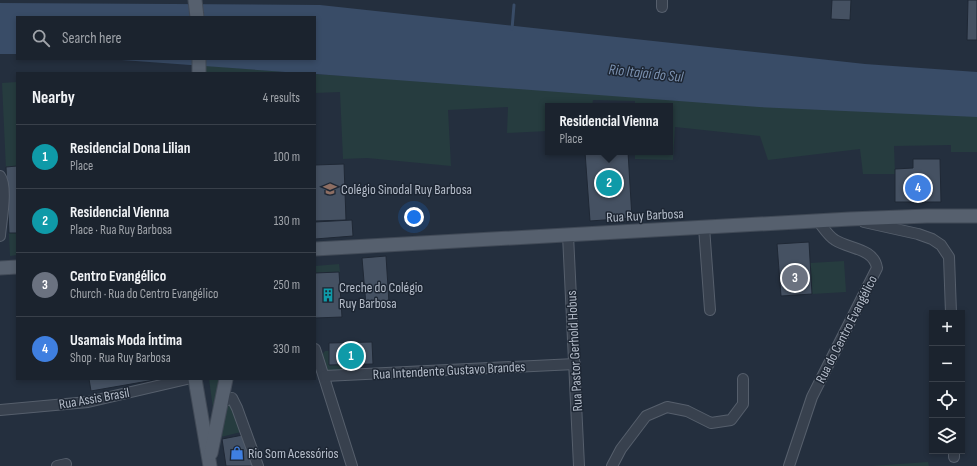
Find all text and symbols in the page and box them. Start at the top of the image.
search box [16,16,316,60]
icon: search [30,27,52,49]
text: Search here [62,29,122,48]
water label: Rio Itajaí do Sul [608,60,685,87]
text: Nearby [32,88,75,108]
text: 4 results [263,90,300,106]
popup [545,103,673,155]
text: Residencial Vienna [559,112,659,131]
text: Place [559,131,583,147]
text: Residencial Dona Lilian [70,139,190,158]
text: 1 [42,149,48,165]
text: 100 m [273,149,300,165]
text: Place [70,158,93,174]
pin: 2 [596,168,622,198]
pin: 4 [905,173,931,203]
school or university icon: Colégio Sinodal Ruy Barbosa [322,181,338,197]
place label: Colégio Sinodal Ruy Barbosa [341,181,472,198]
text: Residencial Vienna [70,203,169,222]
street label: Rua Ruy Barbosa [606,205,684,226]
your location [404,207,424,227]
text: 2 [42,213,48,229]
text: 130 m [274,213,300,229]
text: Place · Rua Ruy Barbosa [70,222,172,238]
pin: 3 [782,263,808,293]
text: Centro Evangélico [70,267,166,286]
street label: Rua do Centro Evangélico [812,272,881,386]
text: 3 [42,277,48,293]
text: 250 m [273,277,300,293]
place label: Creche do Colégio Ruy Barbosa [339,279,423,312]
text: Church · Rua do Centro Evangélico [70,286,219,302]
building icon: Creche do Colégio Ruy Barbosa [320,287,336,303]
street label: Rua Pastor Gerhold Hobus [563,290,586,412]
map controls [929,310,965,454]
button: + [929,310,965,346]
text: Usamais Moda Íntima [70,331,182,350]
text: 4 [42,341,48,357]
text: 330 m [273,341,300,357]
pin: 1 [338,341,364,371]
button: − [929,346,965,382]
text: Shop · Rua Ruy Barbosa [70,350,171,366]
street label: Rua Intendente Gustavo Brandes [372,358,526,383]
button: locate [929,382,965,418]
street label: Rua Assis Brasil [57,384,131,413]
button: layers [929,418,965,454]
shop icon: Rio Som Acessórios [229,445,245,461]
place label: Rio Som Acessórios [248,445,339,462]

